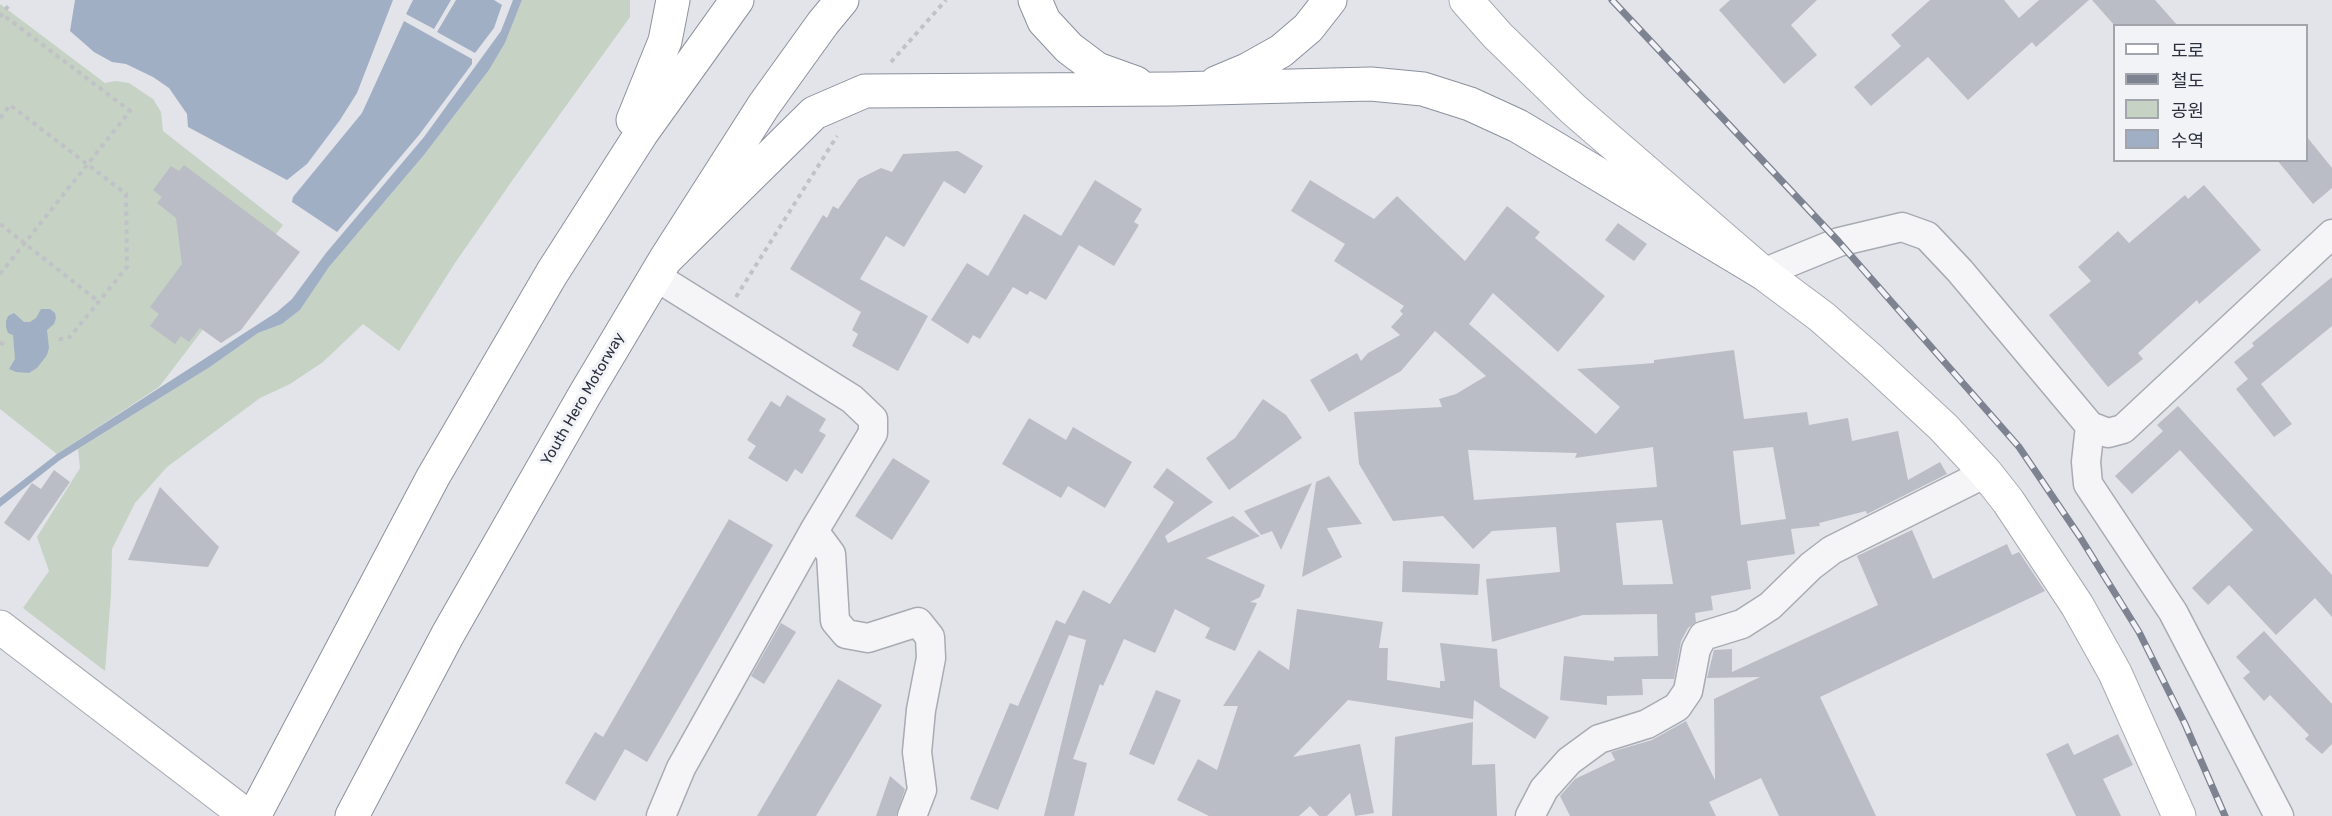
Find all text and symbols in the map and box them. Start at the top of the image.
legend [2113,24,2308,162]
text: 도로 [2171,40,2204,62]
text: 철도 [2171,70,2204,92]
text: 공원 [2171,100,2204,122]
text: 수역 [2171,130,2204,152]
street label: Youth Hero Motorway [538,329,628,469]

